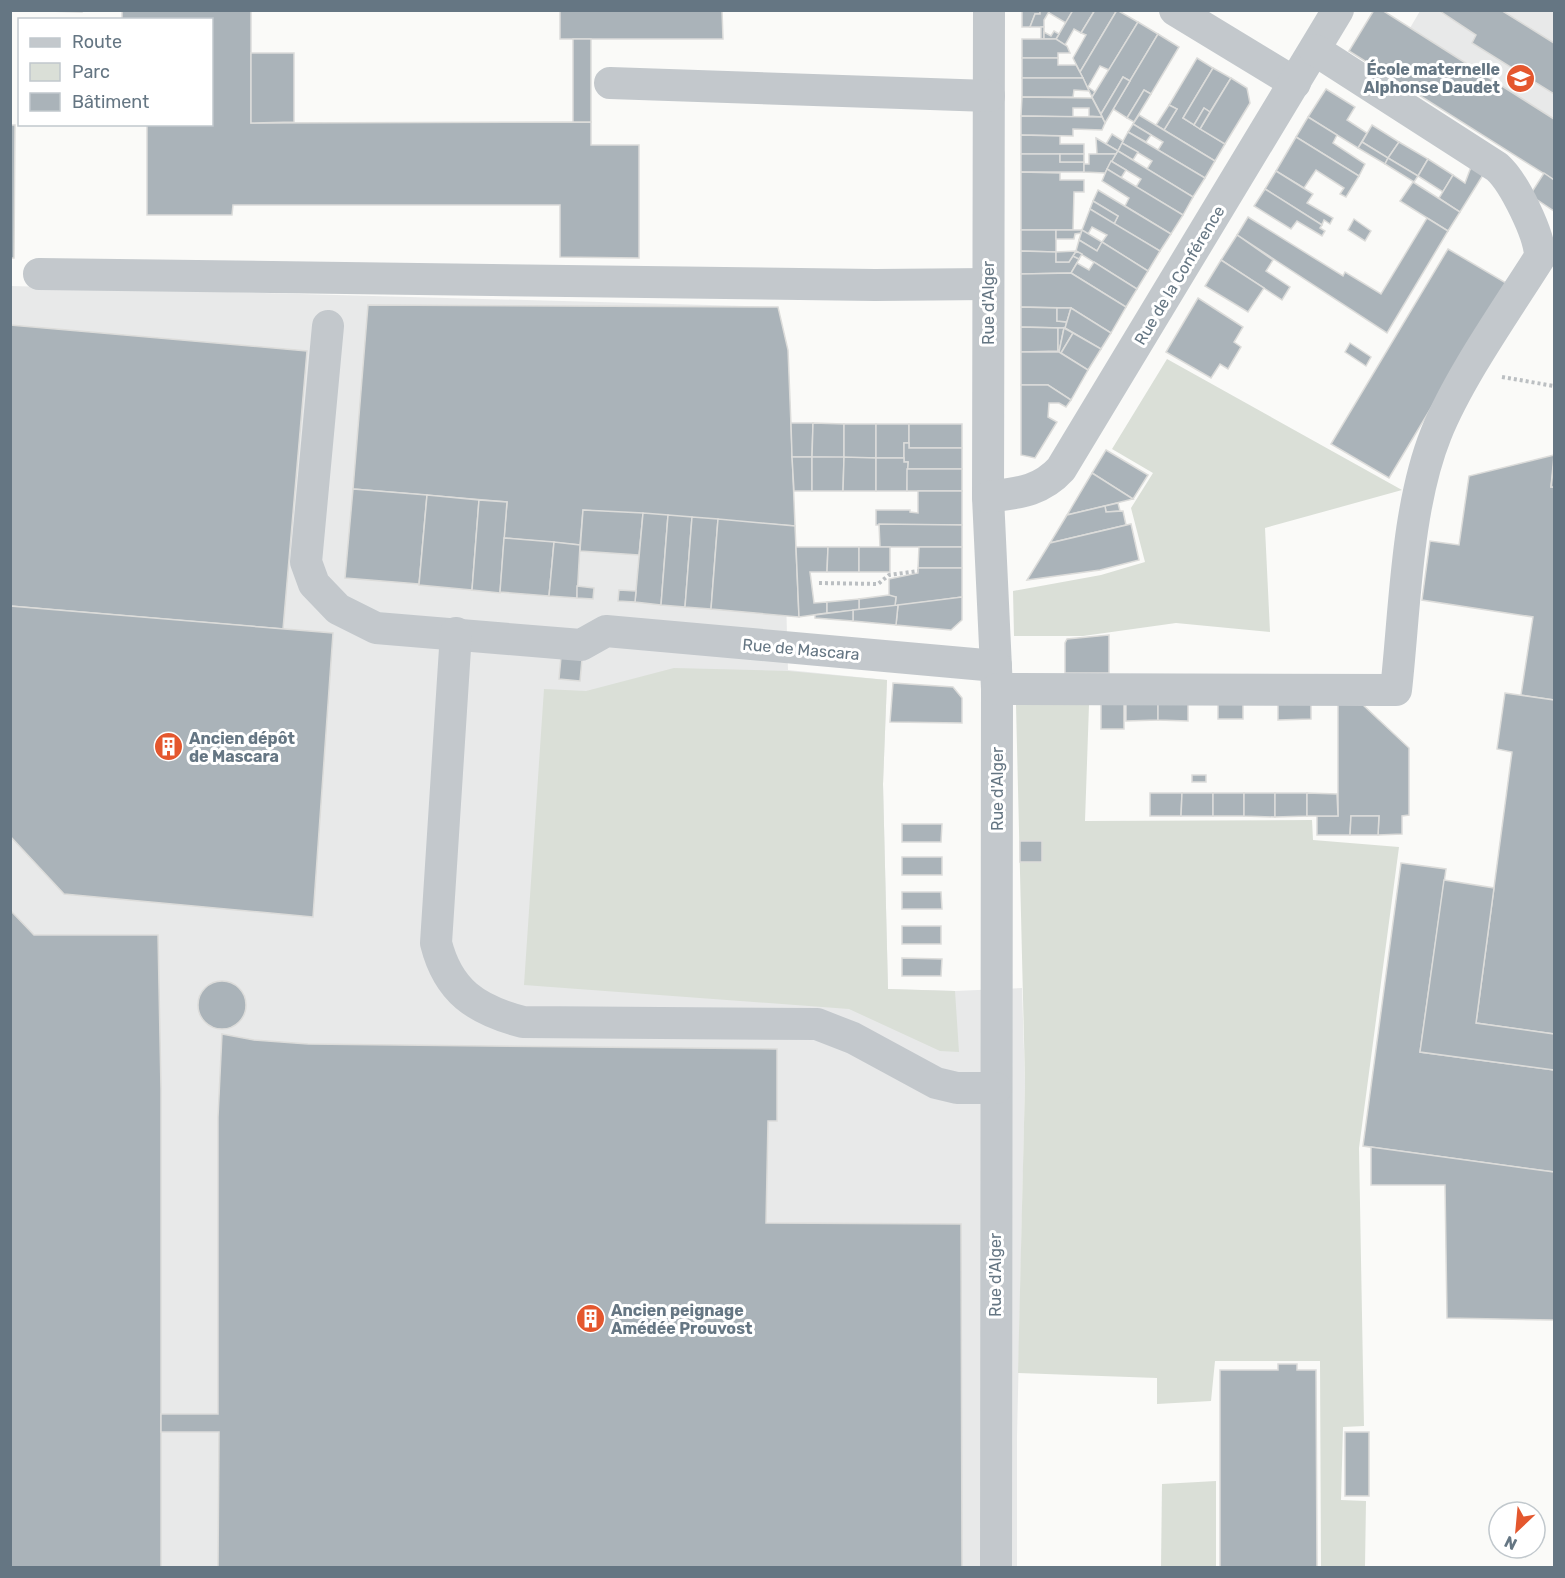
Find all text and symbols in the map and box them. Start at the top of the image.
legend [18,18,213,126]
text: Route [72,31,122,53]
place label: École maternelle Alphonse Daudet [1363,59,1501,97]
text: Parc [72,61,110,83]
school or university icon: École maternelle Alphonse Daudet [1505,62,1537,94]
text: Bâtiment [72,91,149,113]
street label: Rue de la Conférence [1130,202,1228,348]
street label: Rue d'Alger [979,261,998,345]
street label: Rue de Mascara [742,635,860,664]
place label: Ancien dépôt de Mascara [189,729,295,766]
building icon: Ancien dépôt de Mascara [152,731,184,763]
street label: Rue d'Alger [988,747,1007,831]
street label: Rue d'Alger [986,1233,1005,1317]
place label: Ancien peignage Amédée Prouvost [611,1301,753,1338]
building icon: Ancien peignage Amédée Prouvost [574,1303,606,1335]
north arrow [1487,1500,1547,1560]
text: N [1501,1532,1520,1554]

